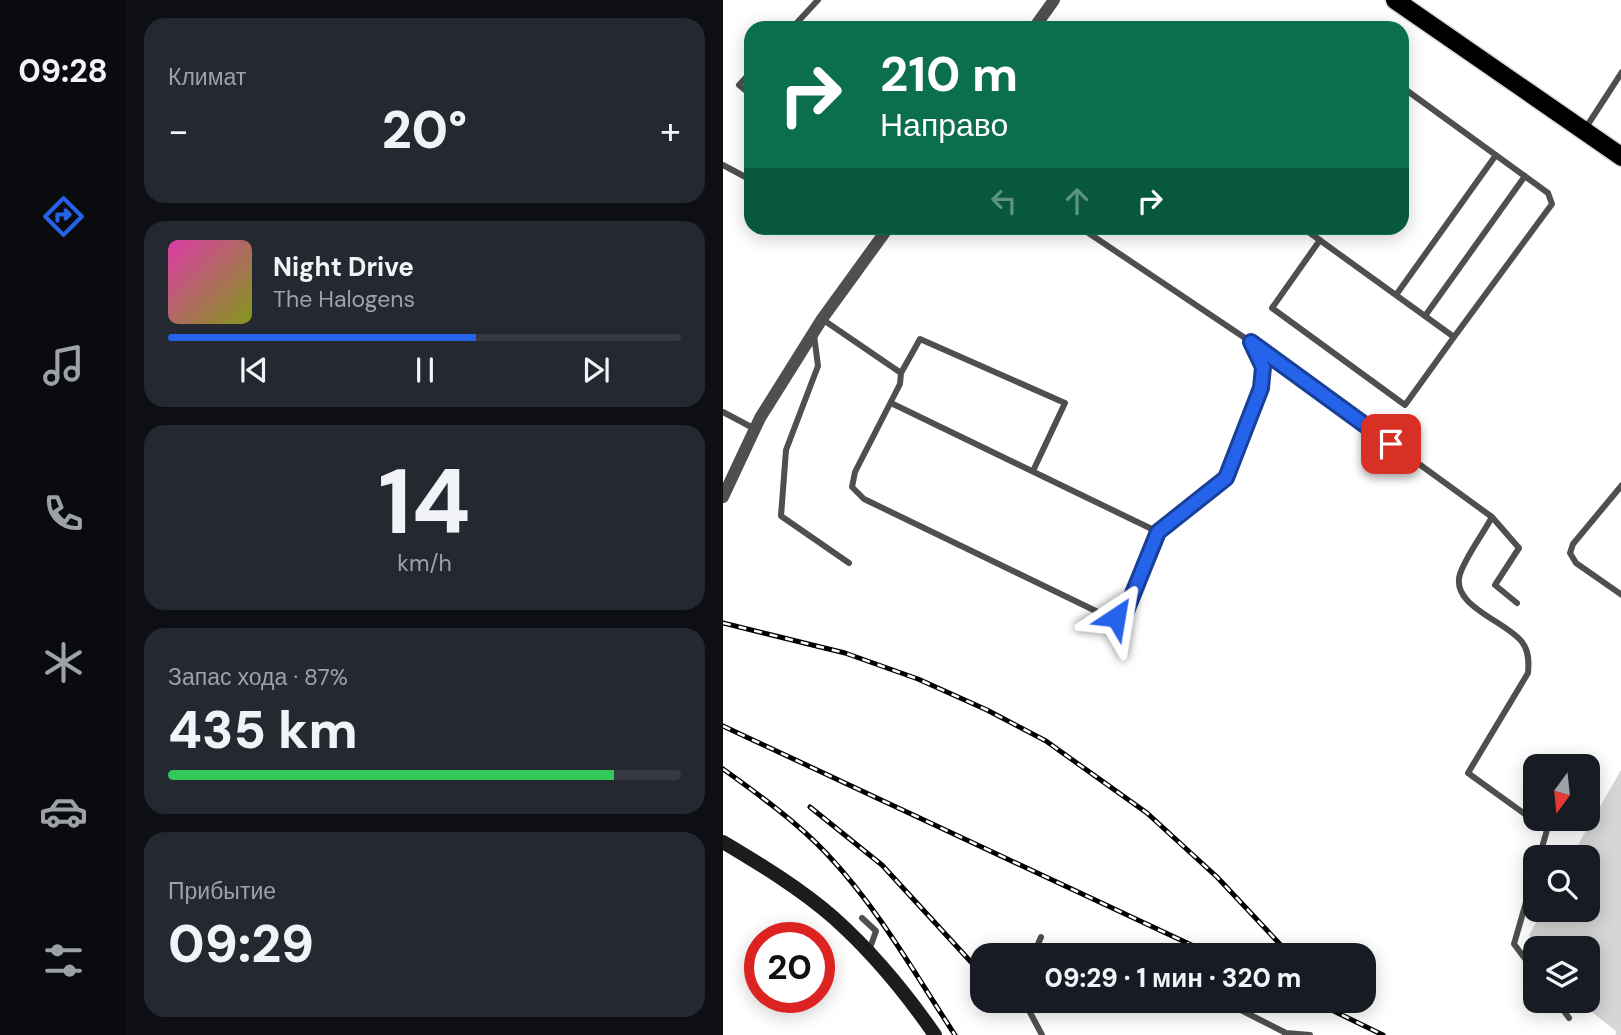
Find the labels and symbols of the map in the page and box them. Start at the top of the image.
pin [1361,414,1421,474]
position arrow [1079,580,1153,654]
north arrow [1523,754,1600,831]
speed limit sign: 20 [744,922,835,1013]

